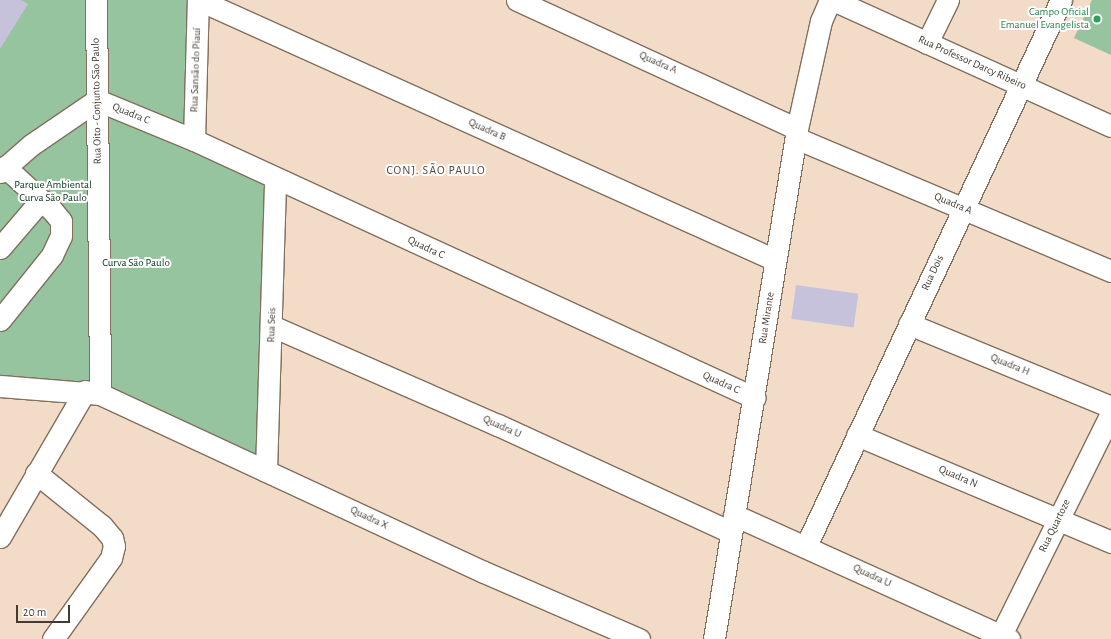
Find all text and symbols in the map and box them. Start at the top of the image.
place label: Campo Oficial Emanuel Evangelista [1001,6,1089,32]
marker: Campo Oficial Emanuel Evangelista [1092,14,1102,24]
street label: Rua Sansão do Piauí [188,27,204,113]
street label: Rua Professor Darcy Ribeiro [916,33,1028,93]
street label: Rua Oito - Conjunto São Paulo [89,38,105,164]
street label: Quadra A [637,49,679,77]
street label: Quadra C [110,100,152,128]
street label: Quadra B [466,116,508,144]
district label: CONJ. SÃO PAULO [386,164,486,178]
park label: Parque Ambiental Curva São Paulo [14,179,92,205]
street label: Quadra A [932,190,974,218]
street label: Quadra C [405,234,447,262]
street label: Rua Dois [919,253,947,293]
park label: Curva São Paulo [102,256,170,270]
street label: Rua Mirante [756,291,778,345]
street label: Rua Seis [265,307,279,343]
street label: Quadra H [988,351,1032,379]
street label: Quadra C [700,369,742,397]
street label: Quadra U [481,413,523,441]
street label: Quadra N [936,463,980,491]
street label: Rua Quartoze [1036,497,1074,555]
street label: Quadra X [348,504,390,532]
street label: Quadra U [851,561,893,591]
scale bar [18,597,72,623]
text: 20 m [23,606,46,618]

